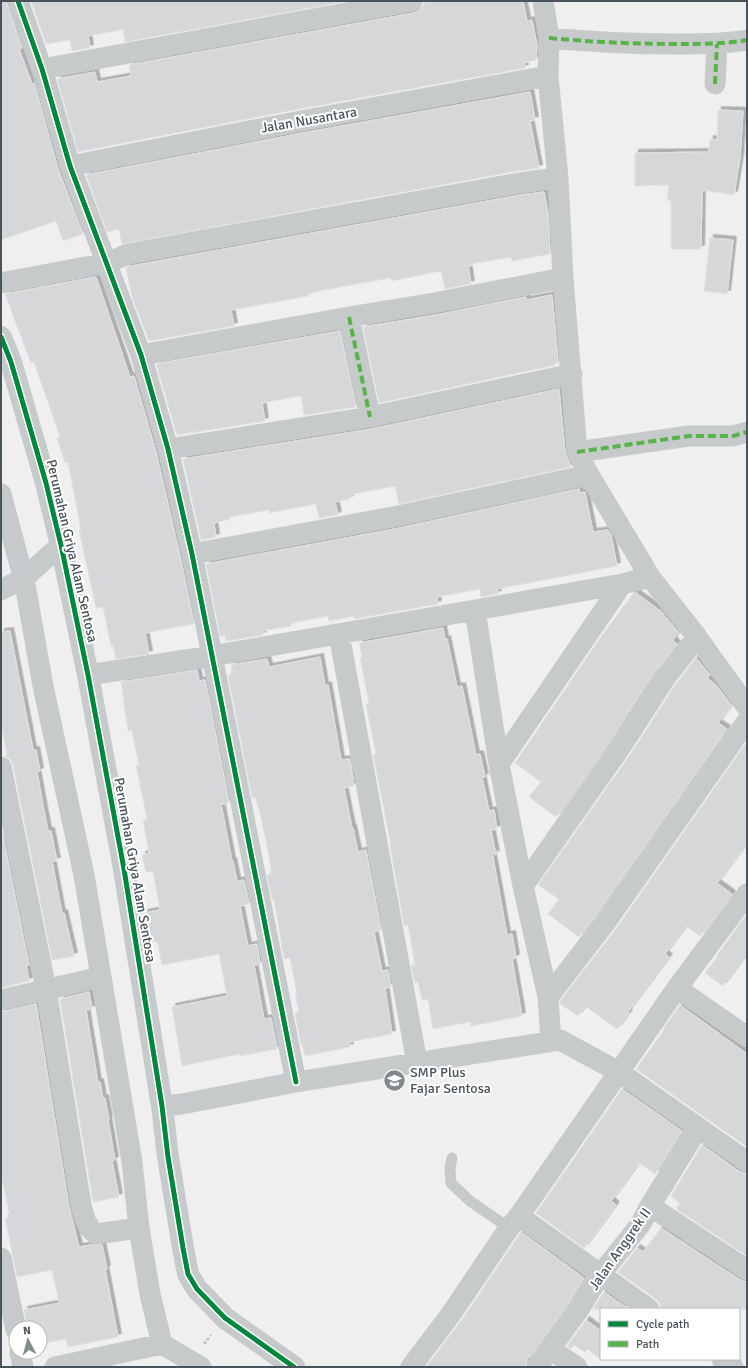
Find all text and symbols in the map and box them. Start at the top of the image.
street label: Jalan Nusantara [260,103,358,137]
street label: Perumahan Griya Alam Sentosa [43,458,101,644]
street label: Perumahan Griya Alam Sentosa [110,776,160,964]
place label: SMP Plus Fajar Sentosa [410,1064,491,1097]
school or university icon: SMP Plus Fajar Sentosa [382,1067,408,1093]
street label: Jalan Anggrek II [585,1205,655,1293]
legend [600,1308,740,1360]
text: Cycle path [636,1317,689,1332]
north arrow [8,1320,48,1360]
text: N [23,1324,31,1337]
text: Path [636,1337,659,1352]

